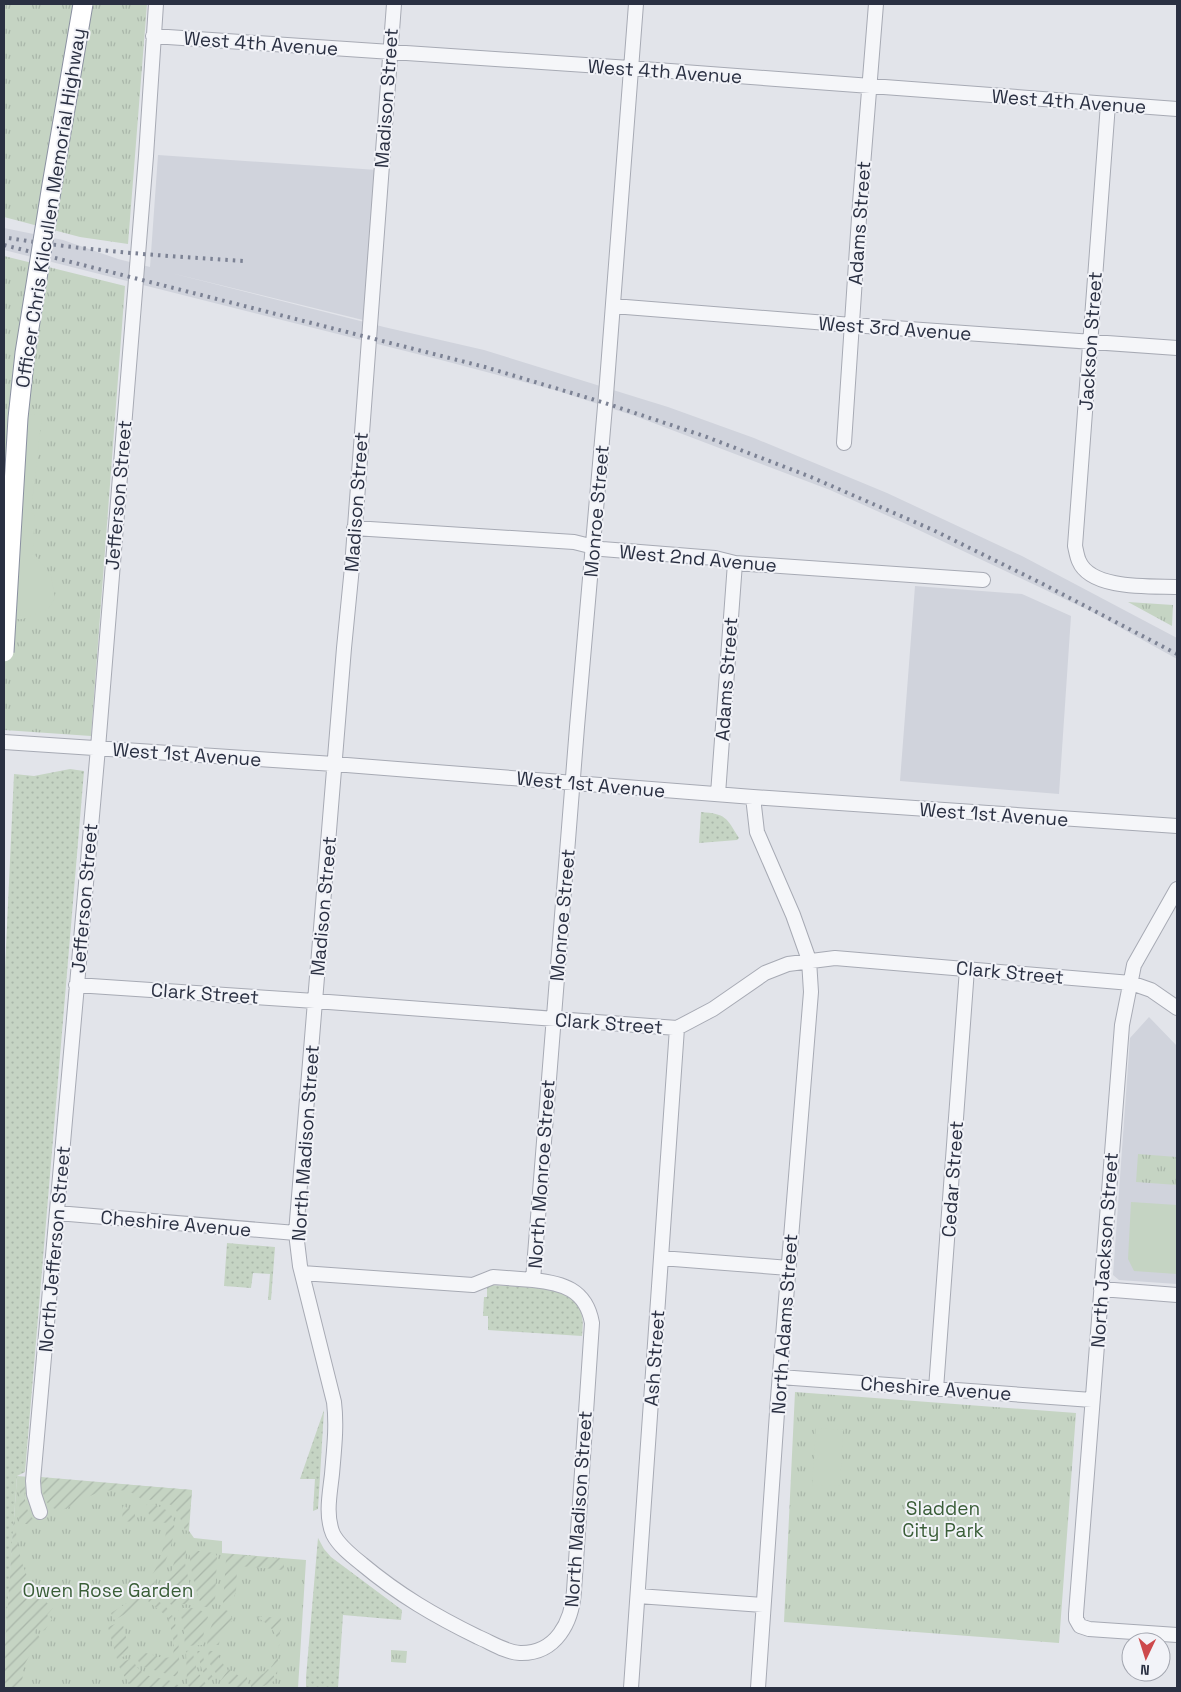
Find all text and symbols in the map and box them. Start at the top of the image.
street label: Officer Chris Kilcullen Memorial Highway [10,26,91,390]
street label: West 4th Avenue [183,26,339,61]
street label: Madison Street [369,27,404,169]
street label: West 4th Avenue [587,54,743,89]
street label: West 4th Avenue [991,84,1147,119]
street label: Adams Street [843,160,876,286]
street label: Jackson Street [1073,271,1108,411]
street label: West 3rd Avenue [818,311,972,346]
street label: Jefferson Street [99,419,137,571]
street label: Madison Street [339,431,374,573]
street label: Monroe Street [578,444,615,578]
street label: West 2nd Avenue [618,539,778,578]
street label: Adams Street [710,616,743,742]
street label: West 1st Avenue [112,737,262,772]
street label: West 1st Avenue [516,766,666,803]
street label: West 1st Avenue [919,797,1069,832]
street label: Jefferson Street [65,822,103,974]
street label: Madison Street [305,835,342,977]
street label: Monroe Street [544,848,581,982]
street label: Clark Street [955,955,1065,990]
street label: Clark Street [150,977,260,1010]
street label: Clark Street [554,1007,664,1040]
street label: North Madison Street [286,1044,325,1242]
street label: North Monroe Street [522,1079,561,1269]
street label: Cedar Street [936,1120,969,1238]
street label: North Jefferson Street [33,1145,76,1353]
street label: North Jackson Street [1085,1151,1124,1349]
street label: Cheshire Avenue [100,1204,252,1243]
street label: North Adams Street [766,1233,803,1415]
street label: Ash Street [639,1309,670,1407]
street label: Cheshire Avenue [860,1371,1012,1406]
street label: North Madison Street [559,1410,598,1608]
park label: Sladden City Park [902,1496,984,1543]
park label: Owen Rose Garden [23,1578,193,1603]
north arrow [1121,1632,1171,1682]
text: N [1140,1661,1150,1679]

